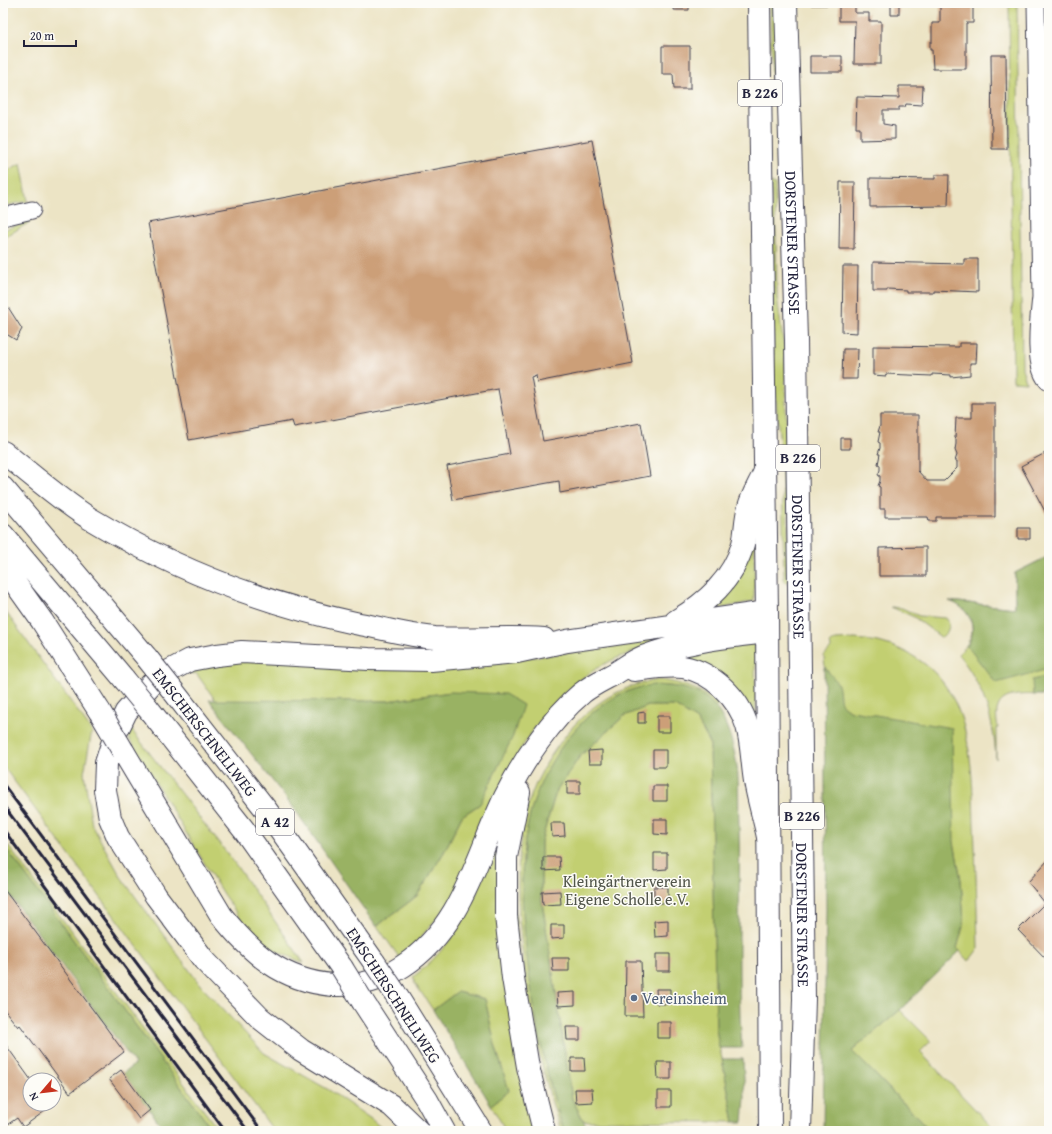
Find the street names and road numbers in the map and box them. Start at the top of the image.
road number: B 226 [738,80,782,106]
street label: DORSTENER STRASSE [779,170,807,315]
road number: B 226 [776,445,820,471]
street label: DORSTENER STRASSE [786,495,812,639]
street label: EMSCHERSCHNELLWEG [147,663,263,802]
road number: B 226 [780,803,824,829]
road number: A 42 [256,809,294,835]
street label: DORSTENER STRASSE [790,843,816,987]
street label: EMSCHERSCHNELLWEG [341,922,447,1068]

